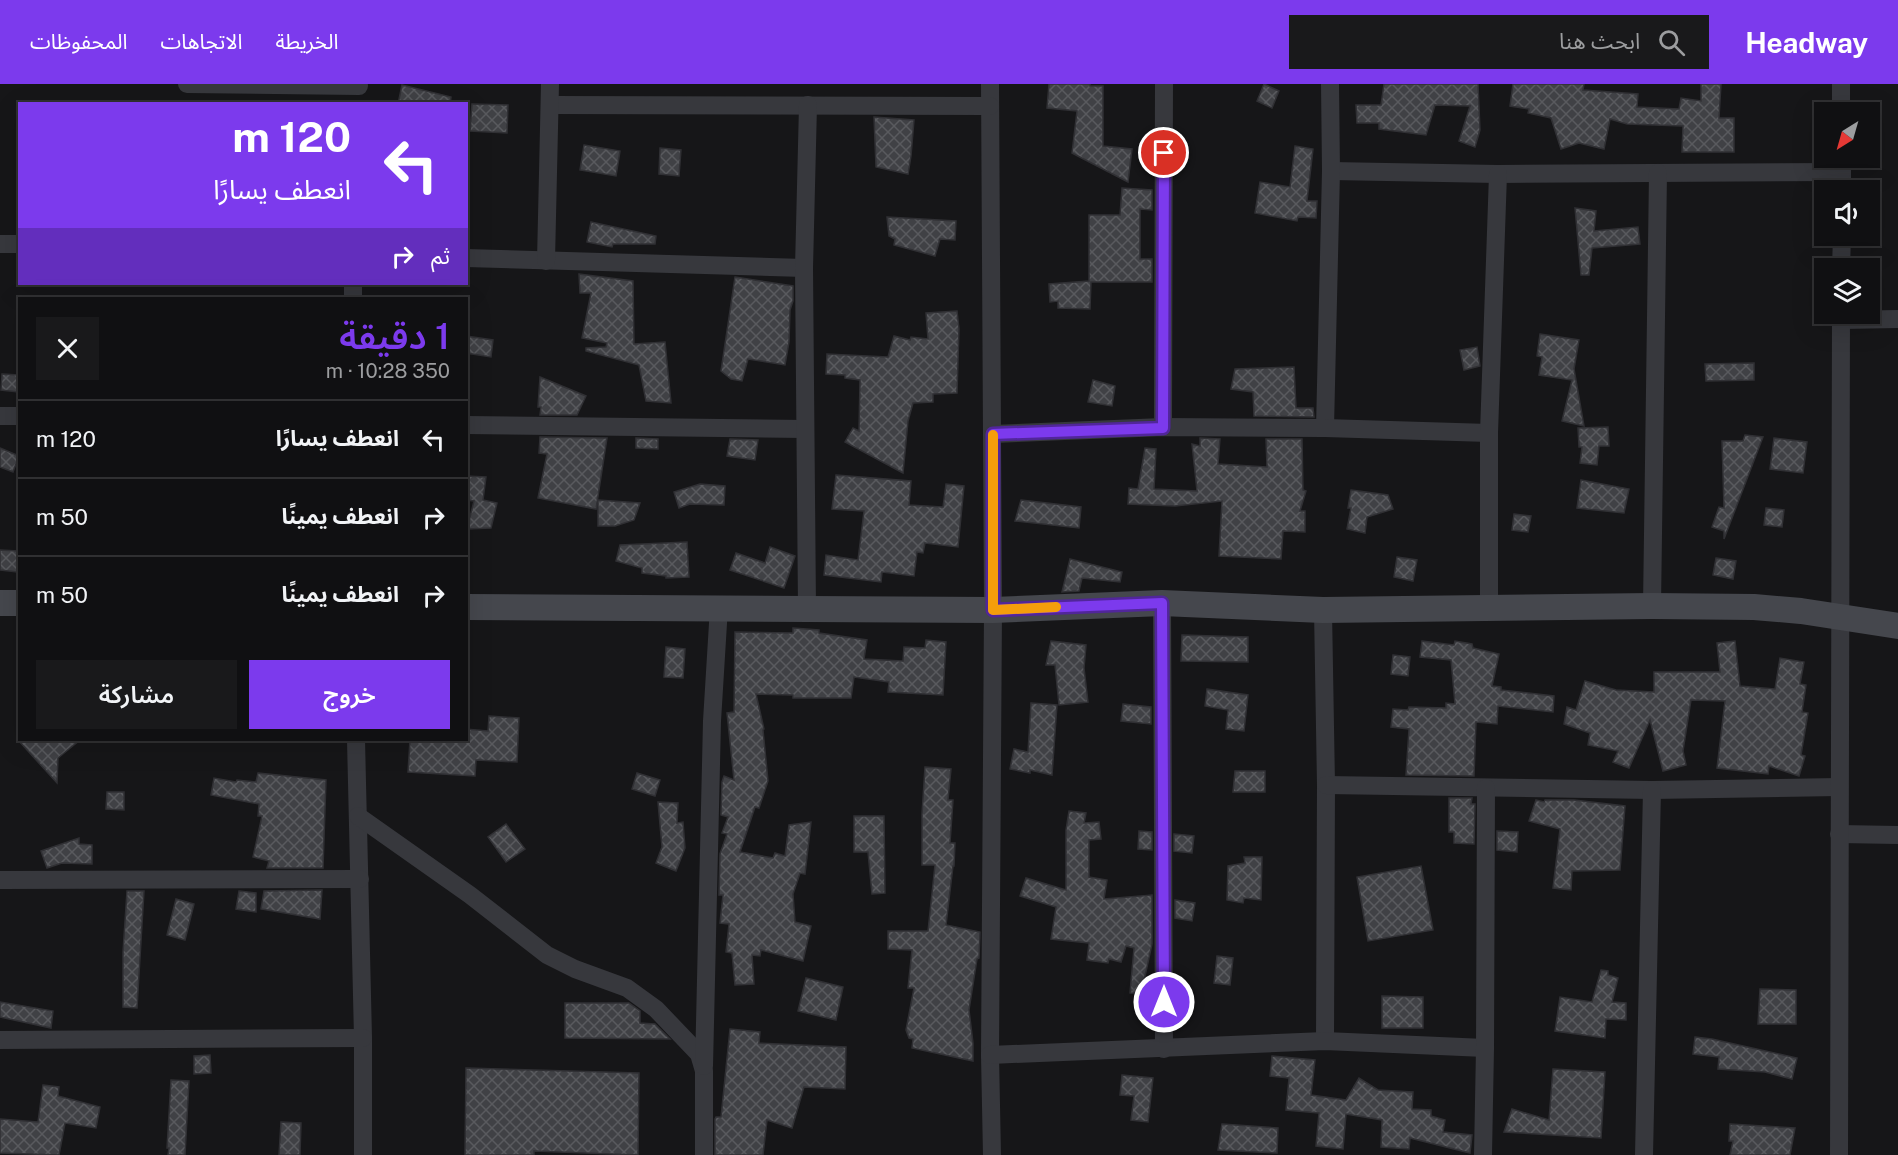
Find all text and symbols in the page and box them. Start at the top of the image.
search box [1289,15,1709,69]
icon: search [1655,26,1688,59]
text: Headway [1745,26,1868,59]
text: ابحث هنا [1559,28,1640,54]
text: المحفوظات [30,29,127,54]
text: الاتجاهات [160,29,242,54]
text: الخريطة [275,29,338,54]
north arrow [1814,102,1880,168]
map controls [1814,102,1880,324]
text: 120 m [232,112,351,161]
icon: left [372,126,450,204]
pin [1138,127,1189,178]
icon: arrive [1147,136,1180,169]
text: انعطف يسارًا [213,173,351,205]
button: sound [1814,180,1880,246]
icon: right [386,240,419,273]
text: ثم [431,243,450,269]
button: layers [1814,258,1880,324]
text: 1 دقيقة [339,315,450,357]
button: close [36,317,99,380]
text: 350 m · 10:28 [326,359,450,383]
icon: left [417,423,450,456]
text: انعطف يسارًا [276,425,399,451]
text: 120 m [36,426,96,452]
icon: right [417,501,450,534]
text: انعطف يمينًا [282,503,399,529]
text: 50 m [36,504,88,530]
icon: right [417,579,450,612]
text: انعطف يمينًا [282,581,399,607]
text: 50 m [36,582,88,608]
button: مشاركة [36,660,237,729]
button: خروج [249,660,450,729]
position arrow [1132,970,1196,1034]

